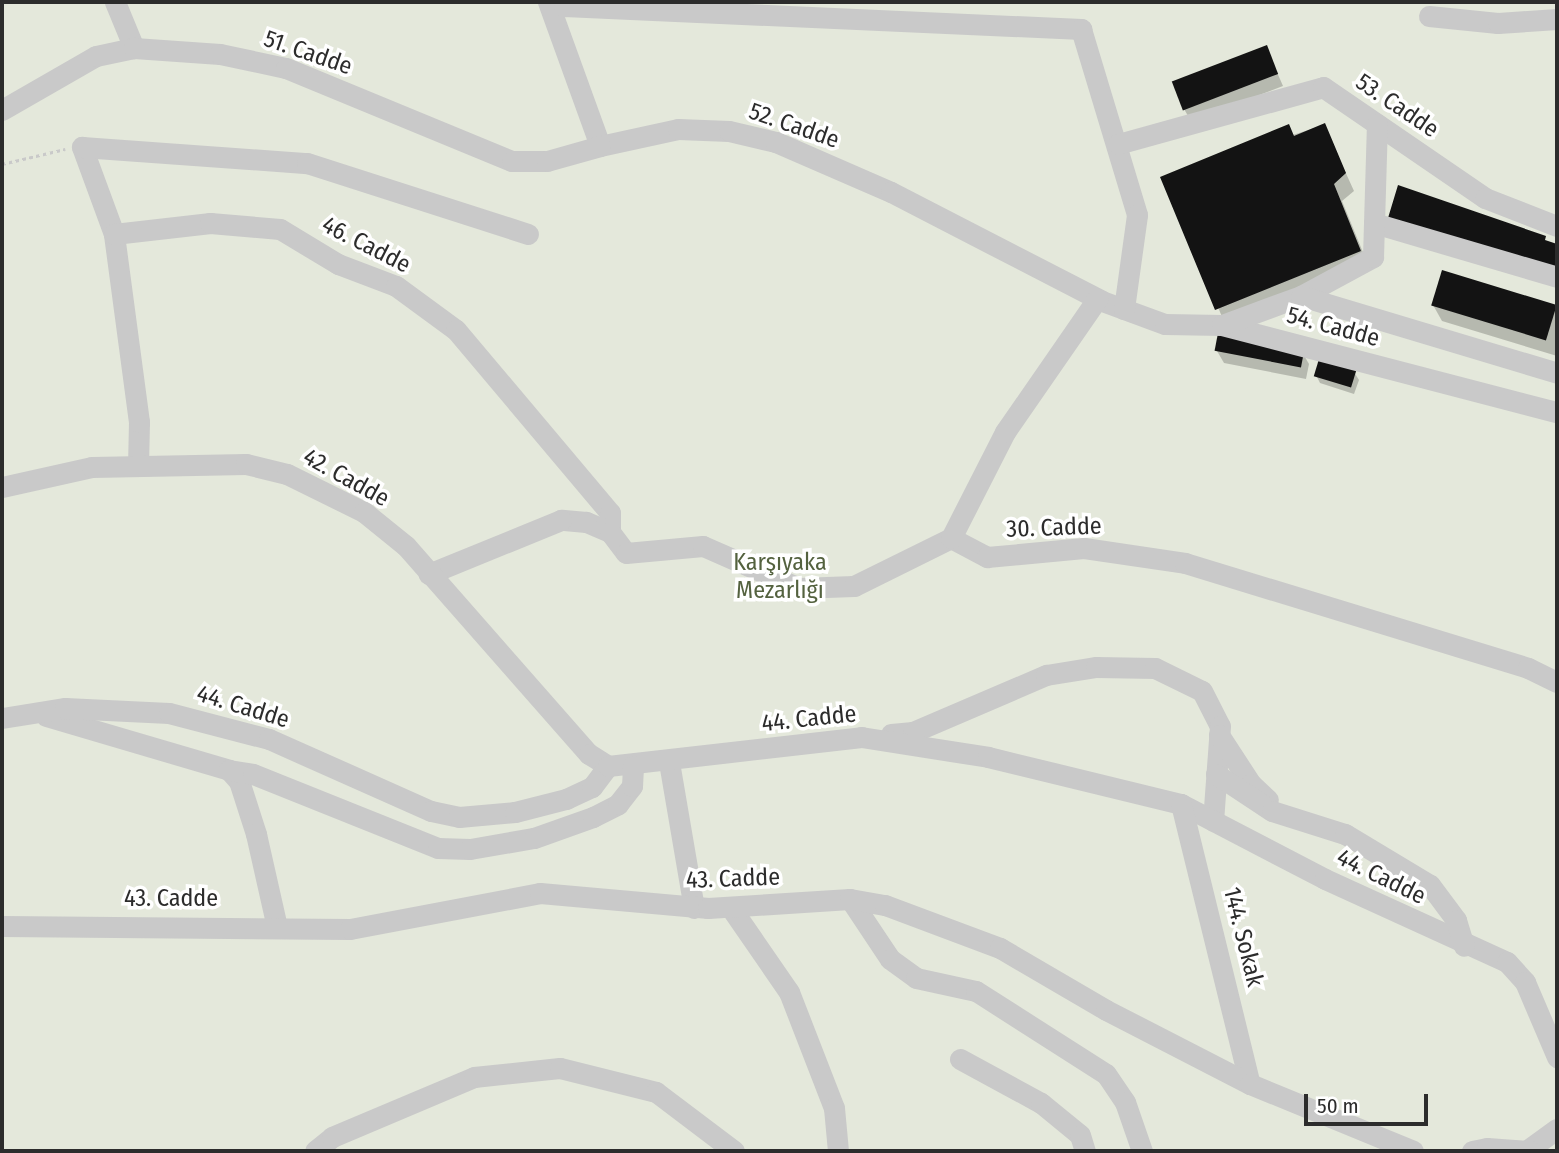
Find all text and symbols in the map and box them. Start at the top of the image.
street label: 51. Cadde [260,25,356,81]
street label: 53. Cadde [1350,68,1444,144]
street label: 52. Cadde [745,97,843,155]
street label: 46. Cadde [317,210,415,280]
street label: 54. Cadde [1284,301,1382,353]
street label: 42. Cadde [298,443,394,513]
street label: 30. Cadde [1006,512,1102,544]
park label: Karşıyaka Mezarlığı [733,549,827,605]
street label: 44. Cadde [193,679,293,735]
street label: 44. Cadde [760,700,858,738]
street label: 44. Cadde [1332,843,1430,911]
street label: 43. Cadde [685,863,781,895]
street label: 144. Sokak [1217,884,1269,990]
street label: 43. Cadde [124,885,218,913]
scale bar [1307,1080,1431,1124]
text: 50 m [1317,1093,1359,1119]

